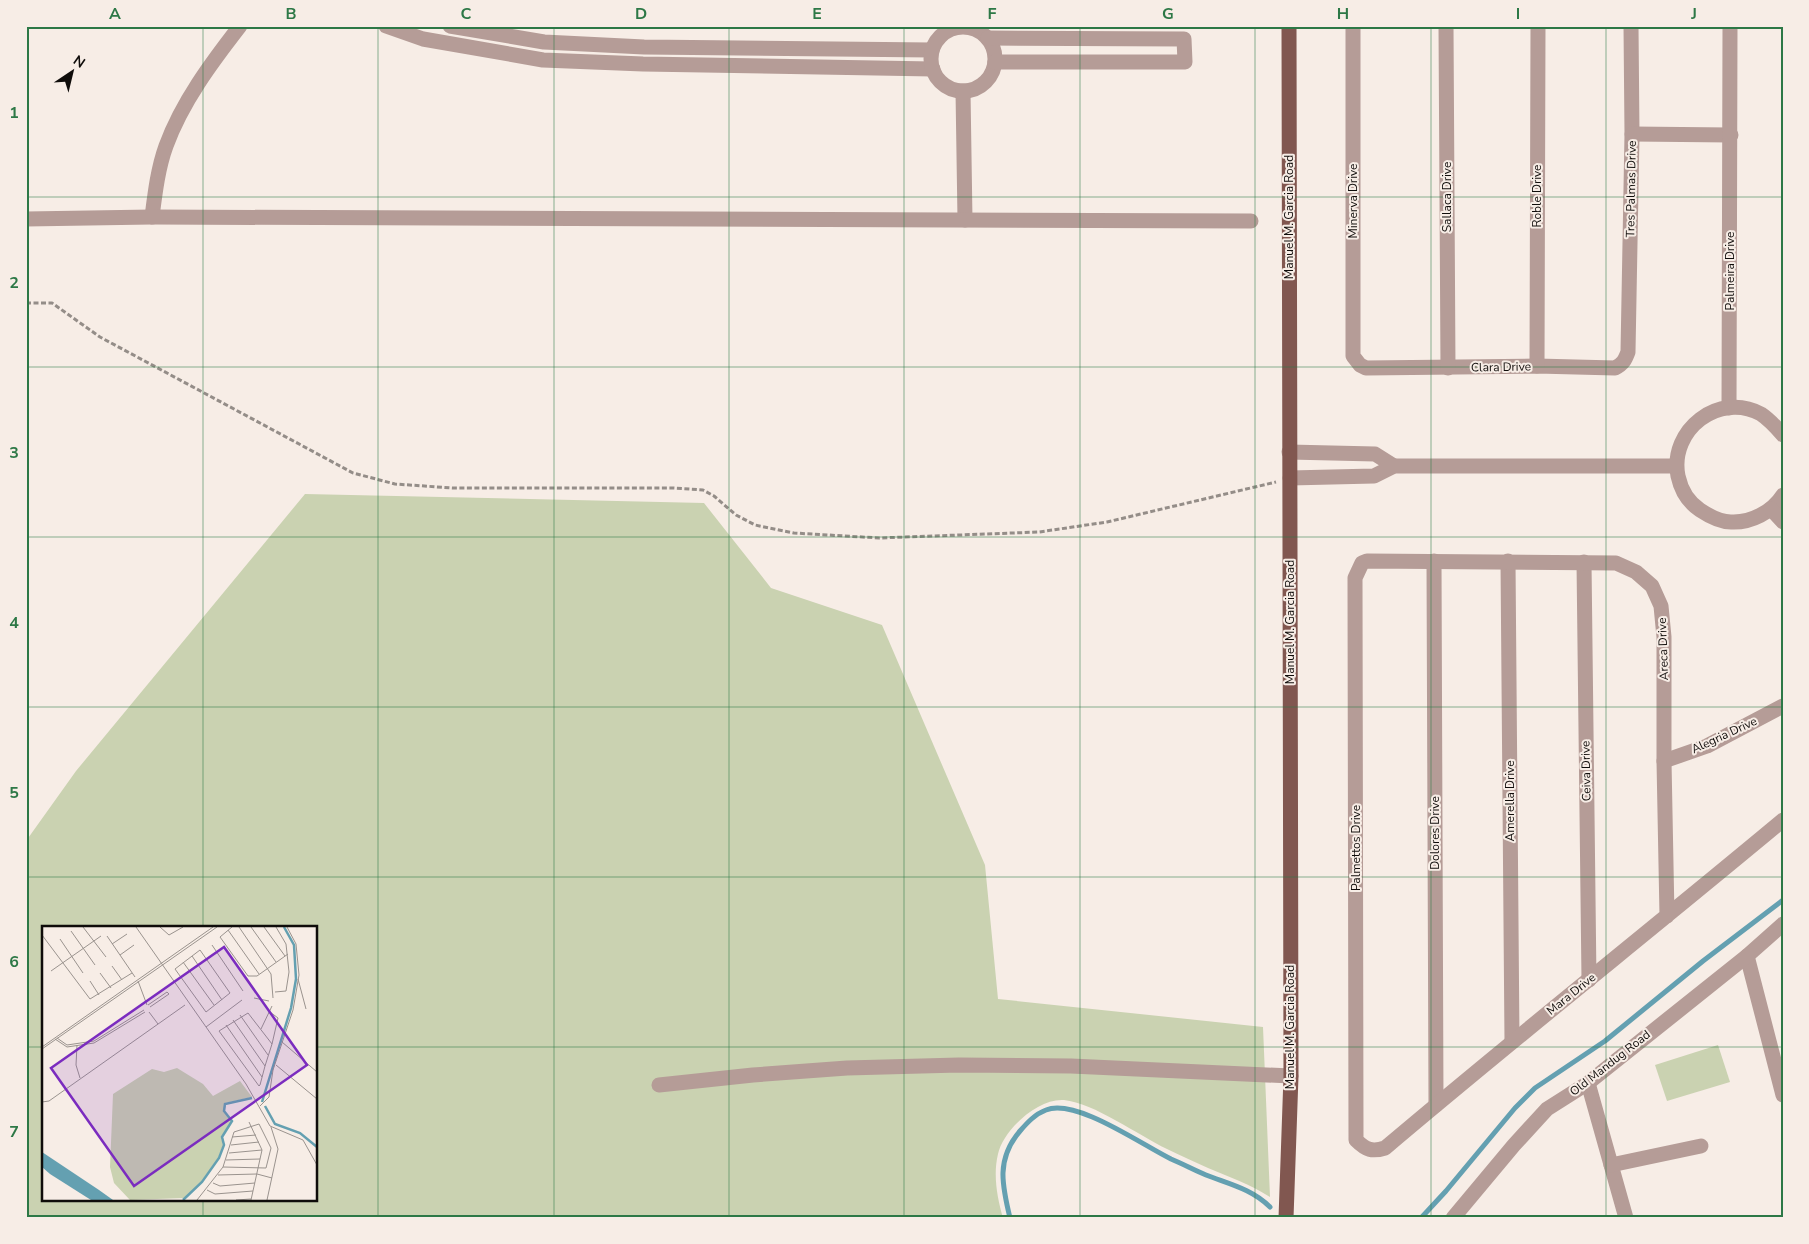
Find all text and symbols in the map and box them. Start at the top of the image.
text: A [109,3,121,25]
text: B [285,3,297,25]
text: C [461,3,472,25]
text: D [635,3,647,25]
text: E [812,3,822,25]
text: F [988,3,997,25]
text: G [1162,3,1174,25]
text: H [1337,3,1349,25]
text: I [1516,3,1520,25]
text: J [1690,3,1697,25]
north arrow [48,48,98,98]
text: N [69,51,89,73]
text: 1 [9,102,19,124]
street label: Tres Palmas Drive [1622,140,1640,238]
street label: Manuel M. Garcia Road [1281,155,1297,279]
street label: Sallaca Drive [1439,162,1455,232]
street label: Minerva Drive [1345,164,1361,238]
street label: Roble Drive [1529,165,1545,227]
street label: Palmeira Drive [1722,232,1738,310]
text: 2 [9,272,19,294]
street label: Clara Drive [1471,358,1531,376]
text: 3 [9,442,19,464]
street label: Manuel M. Garcia Road [1282,560,1298,684]
text: 4 [9,612,19,634]
street label: Areca Drive [1654,617,1672,681]
street label: Alegria Drive [1689,713,1759,757]
street label: Ceiva Drive [1577,740,1595,802]
street label: Amerella Drive [1502,760,1518,842]
text: 5 [9,782,19,804]
street label: Dolores Drive [1427,796,1443,870]
street label: Palmettos Drive [1348,805,1364,891]
inset map [42,926,318,1202]
text: 6 [9,951,19,973]
street label: Manuel M. Garcia Road [1282,965,1298,1089]
street label: Mara Drive [1543,969,1599,1019]
street label: Old Mandug Road [1566,1027,1654,1099]
text: 7 [9,1121,19,1143]

